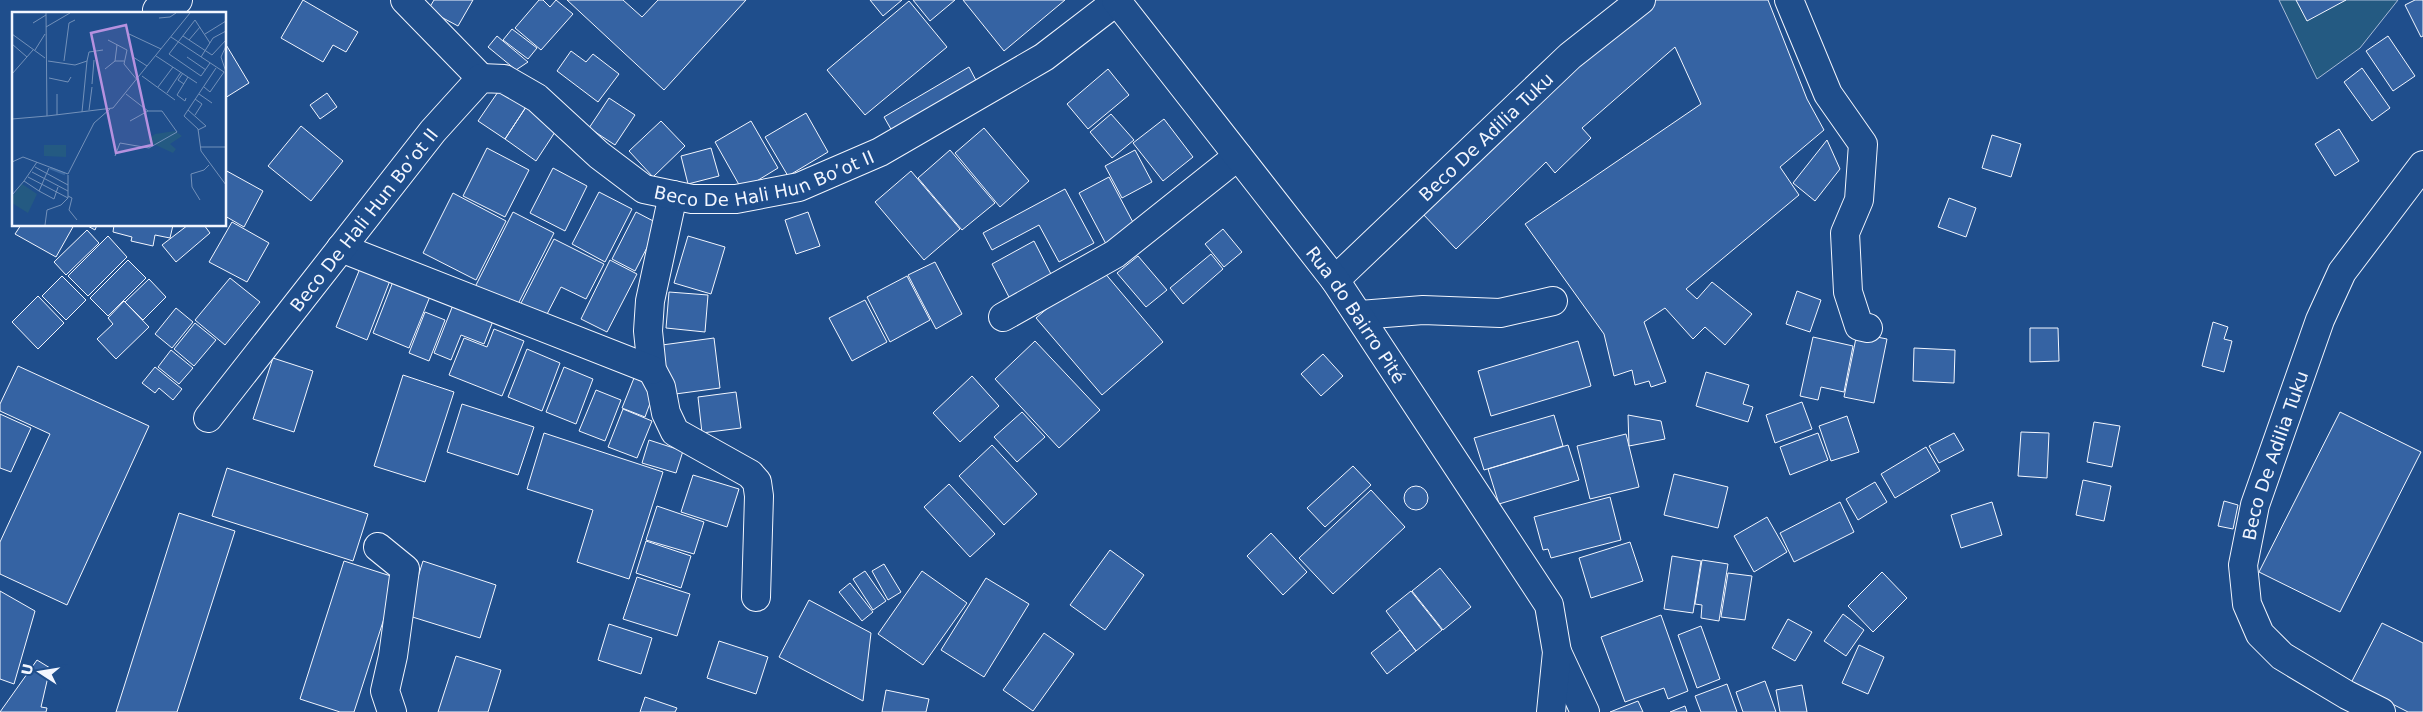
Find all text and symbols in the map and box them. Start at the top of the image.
inset map [12,12,226,226]
street label: Beco De Adilia Tuku [1414,68,1557,205]
street label: Beco De Hali Hun Bo’ot II [285,124,442,315]
street label: Beco De Hali Hun Bo’ot II [652,145,877,210]
street label: Rua do Bairro Pité [1302,242,1410,387]
street label: Beco De Adilia Tuku [2238,368,2312,542]
north arrow [15,647,65,697]
text: U [18,662,36,677]

